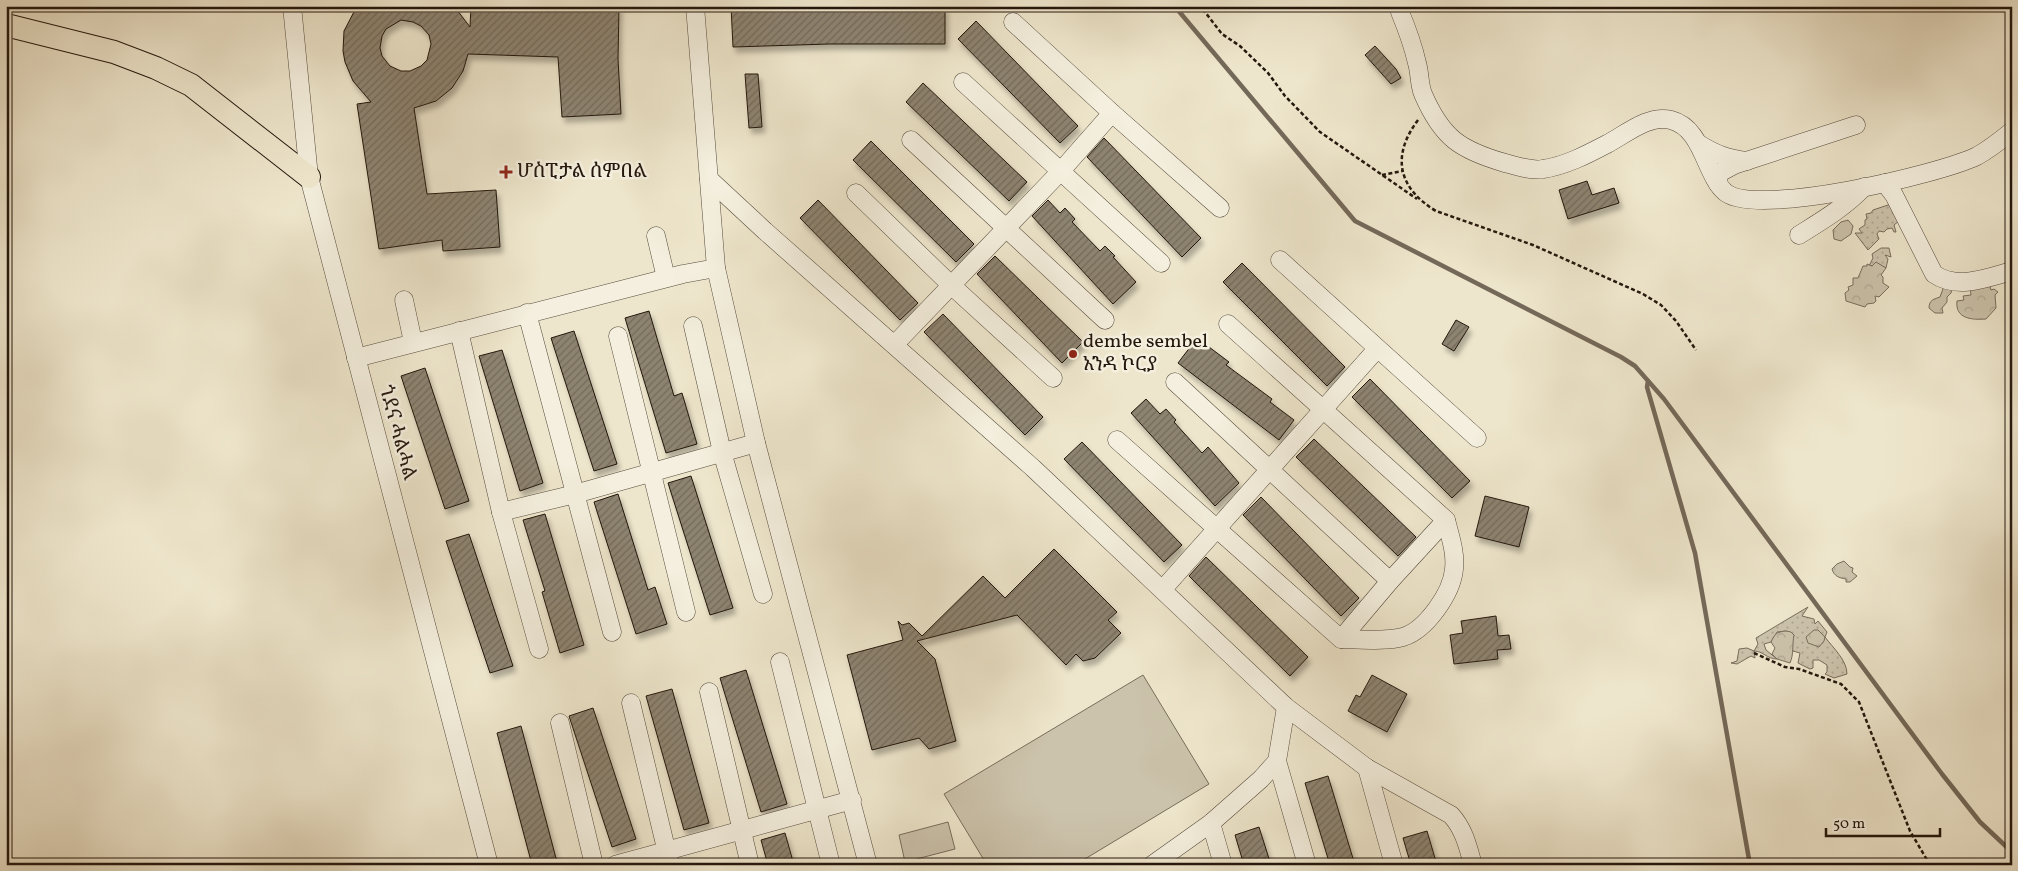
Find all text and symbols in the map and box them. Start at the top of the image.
place label: ሆስፒታል ሰምበል [517,158,647,186]
marker: ሆስፒታል ሰምበል [499,165,513,179]
place label: dembe sembel አንዳ ኮርያ [1083,328,1208,379]
marker: dembe sembel አንዳ ኮርያ [1067,348,1079,360]
street label: ጎደና ሓልሓል [371,382,423,484]
scale bar [1826,806,1939,838]
text: 50 m [1833,814,1865,835]

